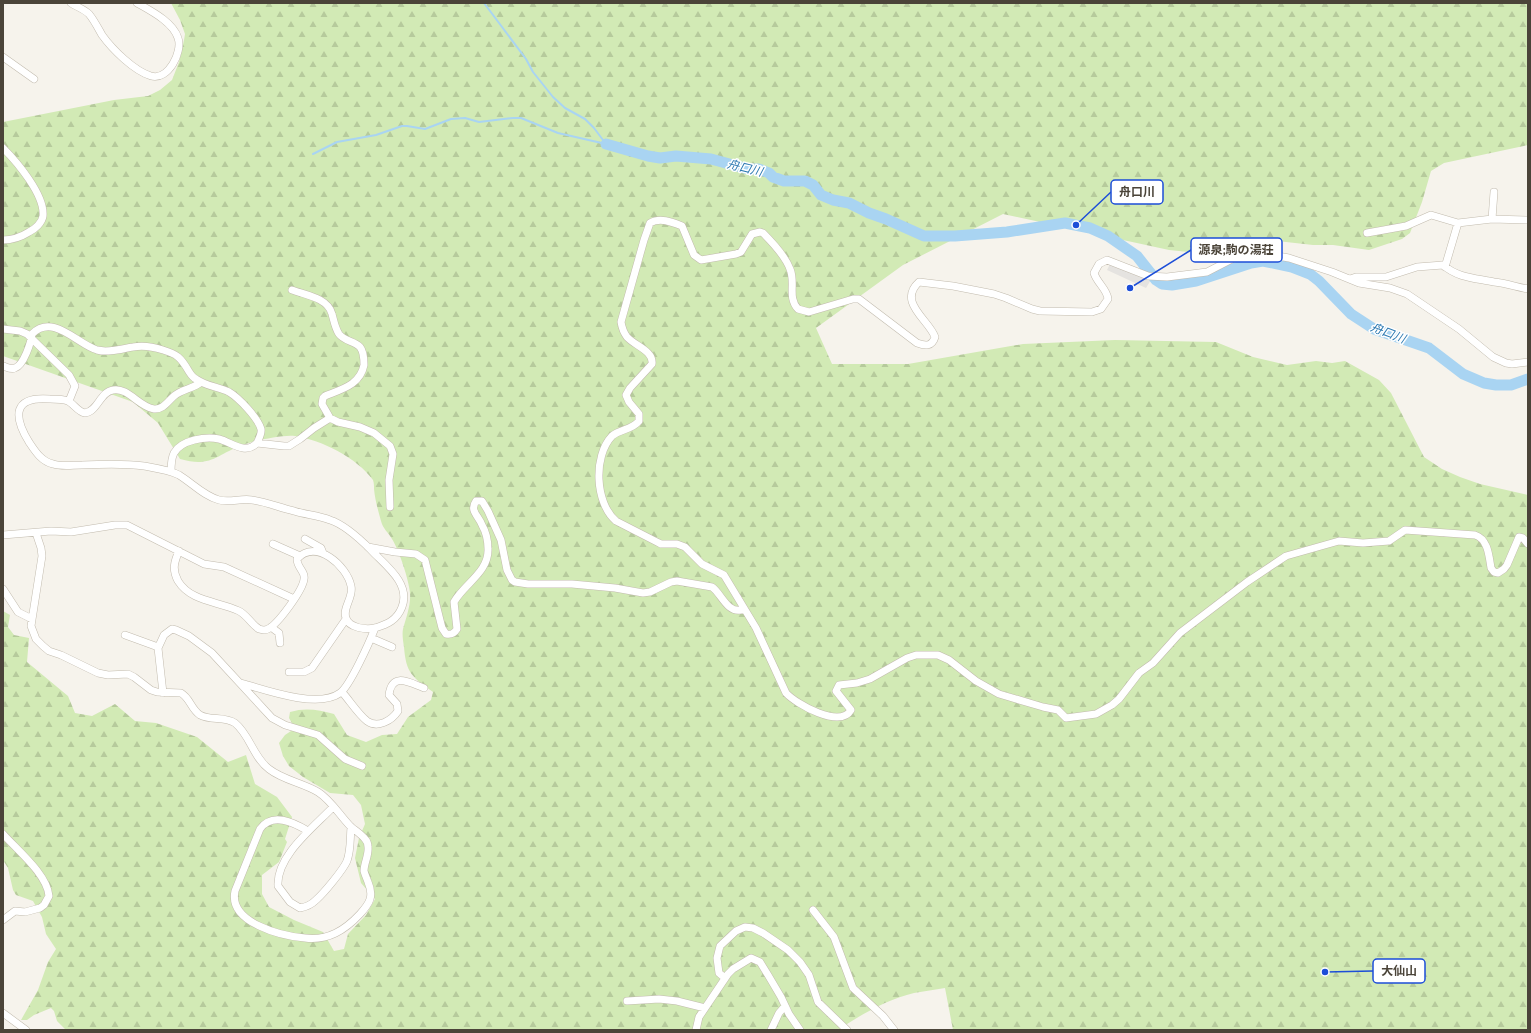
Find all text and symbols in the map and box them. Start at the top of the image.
water label: 舟口川 [726,156,766,180]
callout: 舟口川 [1111,180,1163,204]
text: 舟口川 [1119,184,1155,199]
callout: 源泉;駒の湯荘 [1191,238,1282,262]
text: 源泉;駒の湯荘 [1198,242,1274,257]
water label: 舟口川 [1369,319,1410,347]
callout: 大仙山 [1373,959,1425,983]
text: 大仙山 [1381,963,1417,978]

